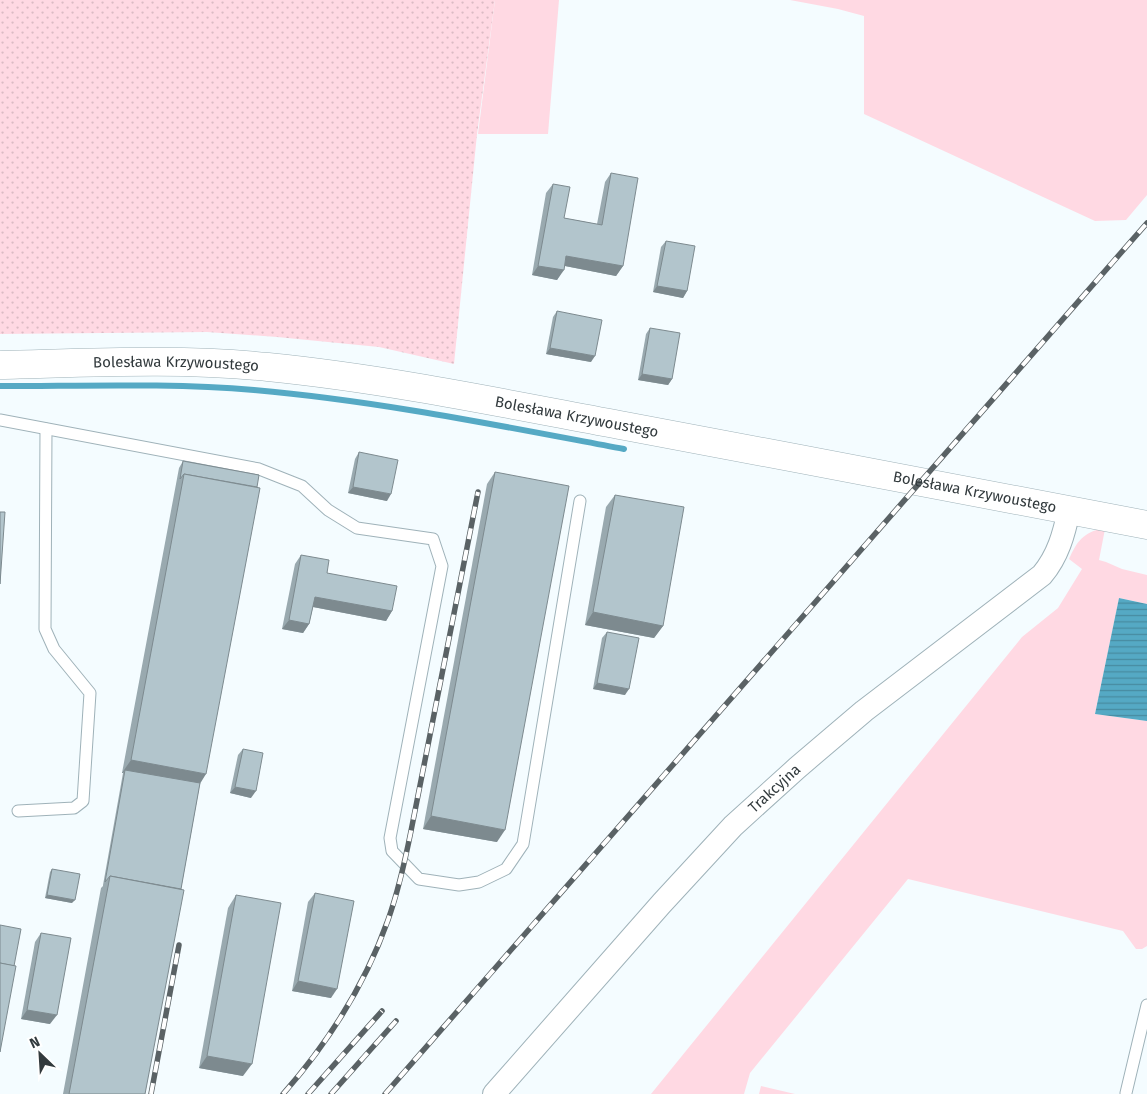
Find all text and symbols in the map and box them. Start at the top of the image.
street label: Bolesława Krzywoustego [93,353,260,375]
street label: Bolesława Krzywoustego [493,393,660,441]
street label: Bolesława Krzywoustego [891,468,1058,516]
street label: Trakcyjna [745,760,804,817]
north arrow [15,1029,65,1079]
text: N [27,1033,43,1052]

